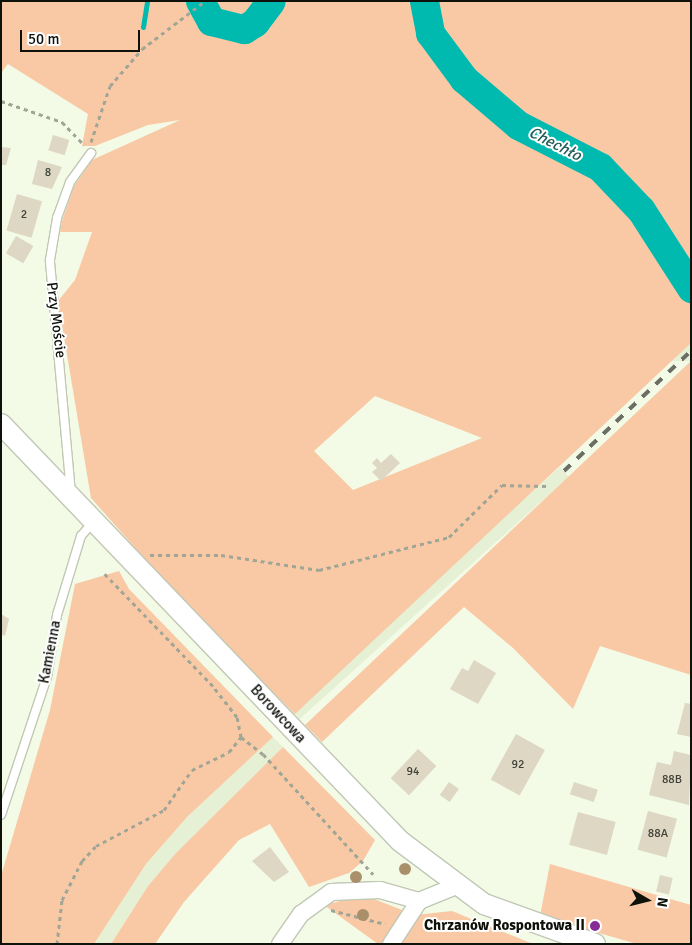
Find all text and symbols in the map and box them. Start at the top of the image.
scale bar [22,20,142,52]
text: 50 m [28,30,59,48]
water label: Chechło [526,123,584,165]
house number: 8 [45,166,51,180]
house number: 2 [21,208,27,222]
street label: Przy Moście [42,281,70,359]
street label: Kamienna [35,619,65,685]
street label: Borowcowa [246,681,310,747]
house number: 92 [512,758,524,772]
house number: 94 [407,765,419,779]
house number: 88B [662,773,682,787]
house number: 88A [648,827,668,841]
north arrow [622,875,672,925]
text: N [653,896,671,908]
place label: Chrzanów Rospontowa II [424,917,585,935]
marker: Chrzanów Rospontowa II [589,920,601,932]

